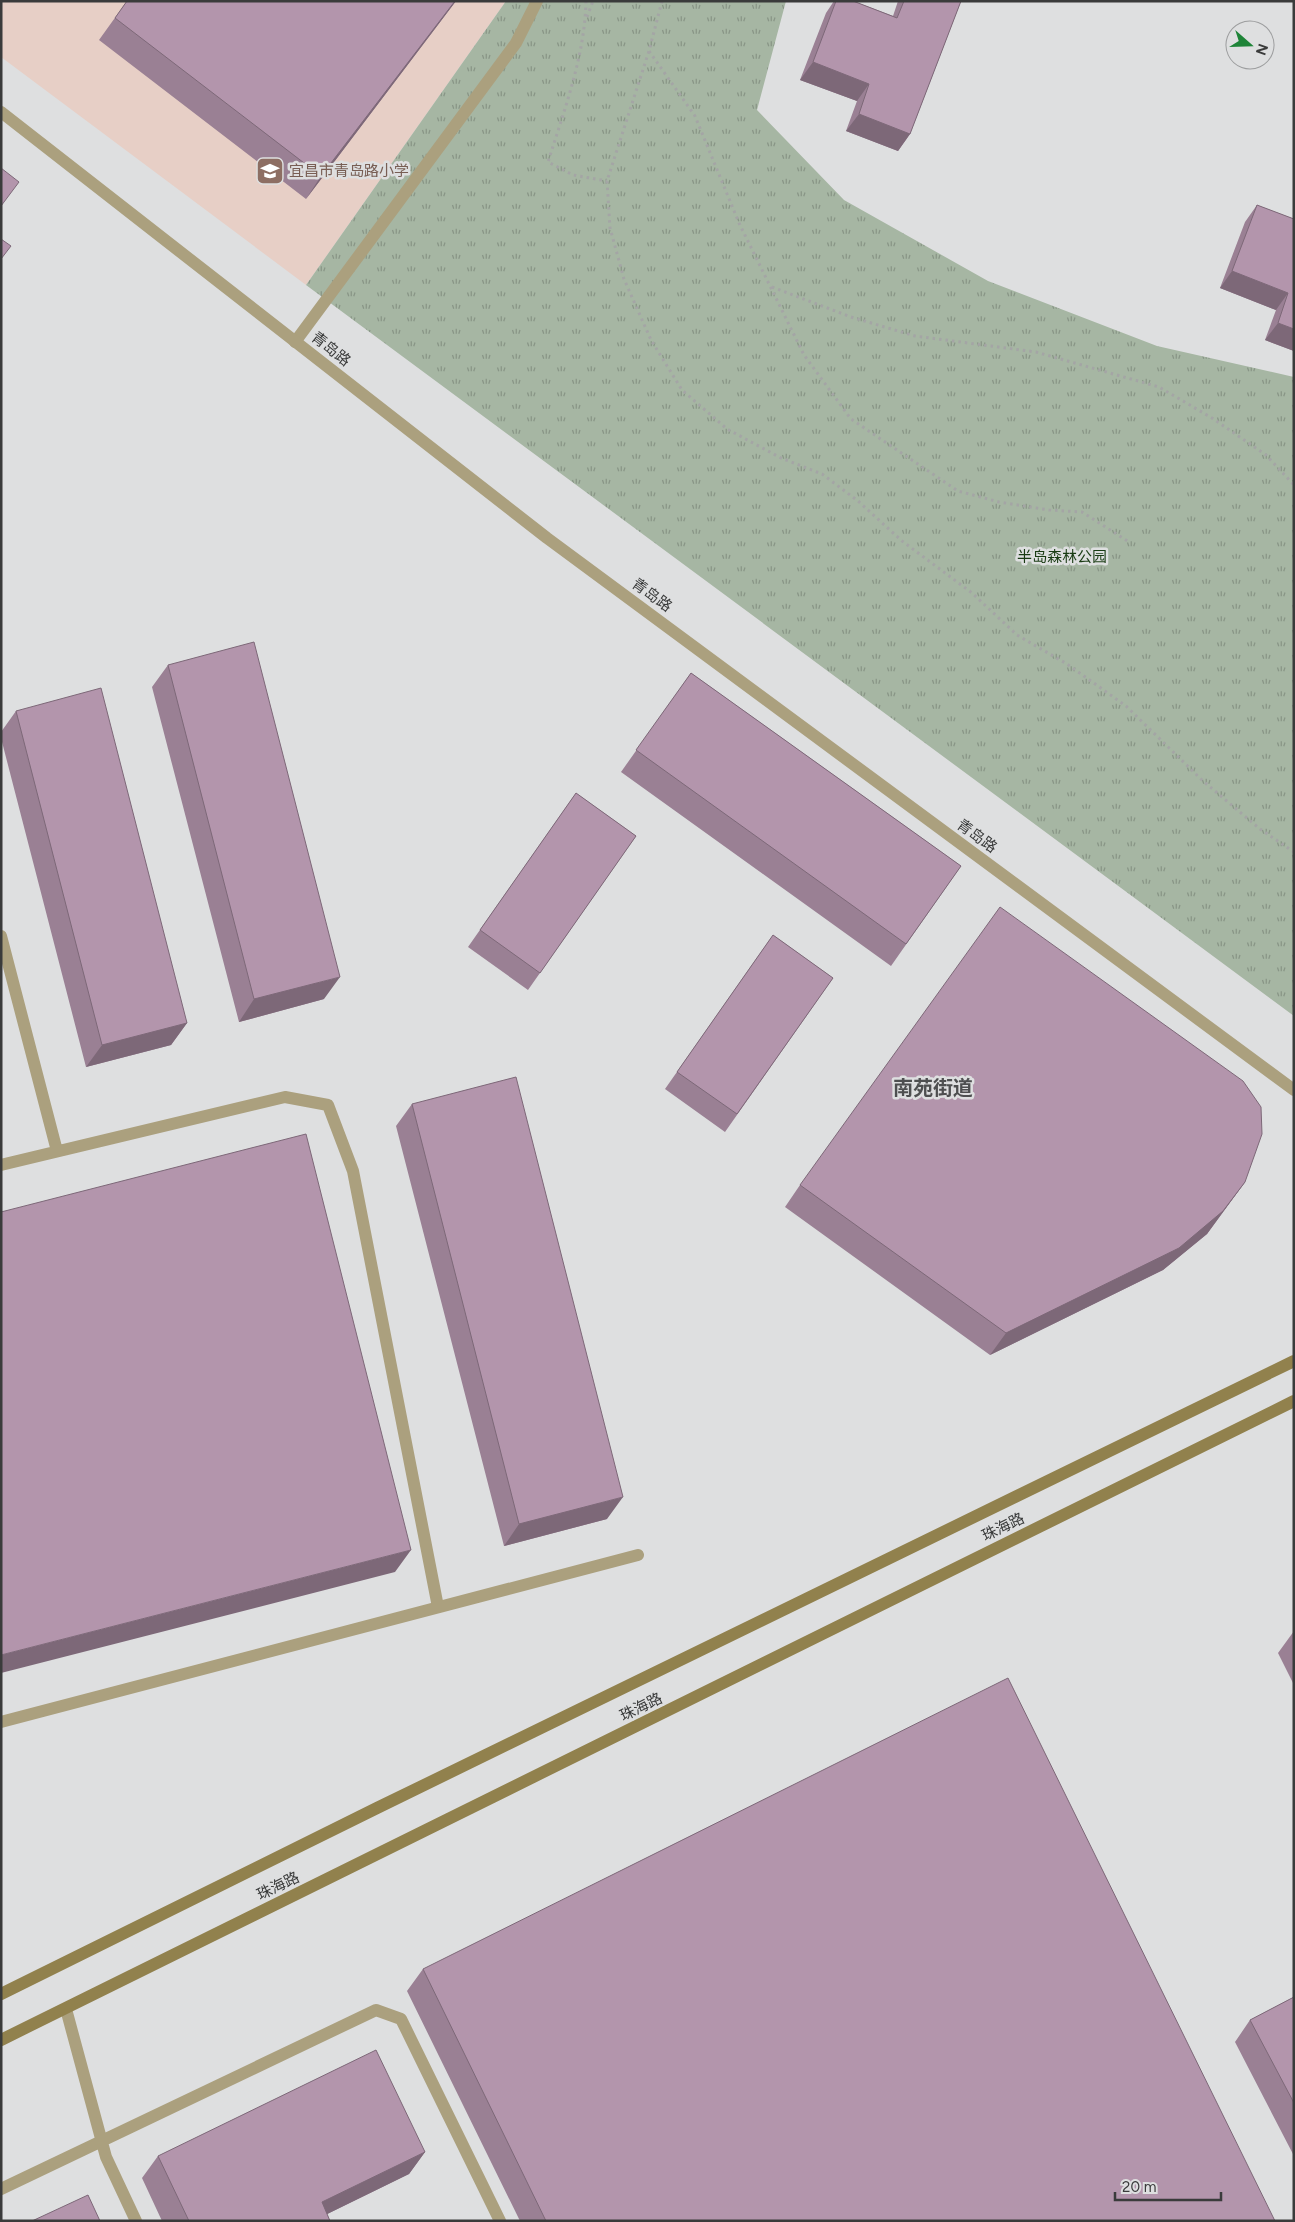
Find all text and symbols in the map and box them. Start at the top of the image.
north arrow [1225,20,1275,70]
text: N [1252,41,1272,57]
school or university icon: 宜昌市青岛路小学 [255,156,285,186]
place label: 宜昌市青岛路小学 [289,162,409,180]
street label: 青岛路 [308,328,354,370]
park label: 半岛森林公园 [1017,548,1107,566]
street label: 青岛路 [629,574,675,616]
street label: 青岛路 [954,815,1000,857]
district label: 南苑街道 [893,1076,973,1100]
street label: 珠海路 [979,1509,1027,1545]
street label: 珠海路 [617,1689,665,1725]
street label: 珠海路 [254,1868,302,1904]
scale bar [1115,2170,1221,2202]
text: 20 m [1122,2178,1156,2196]

